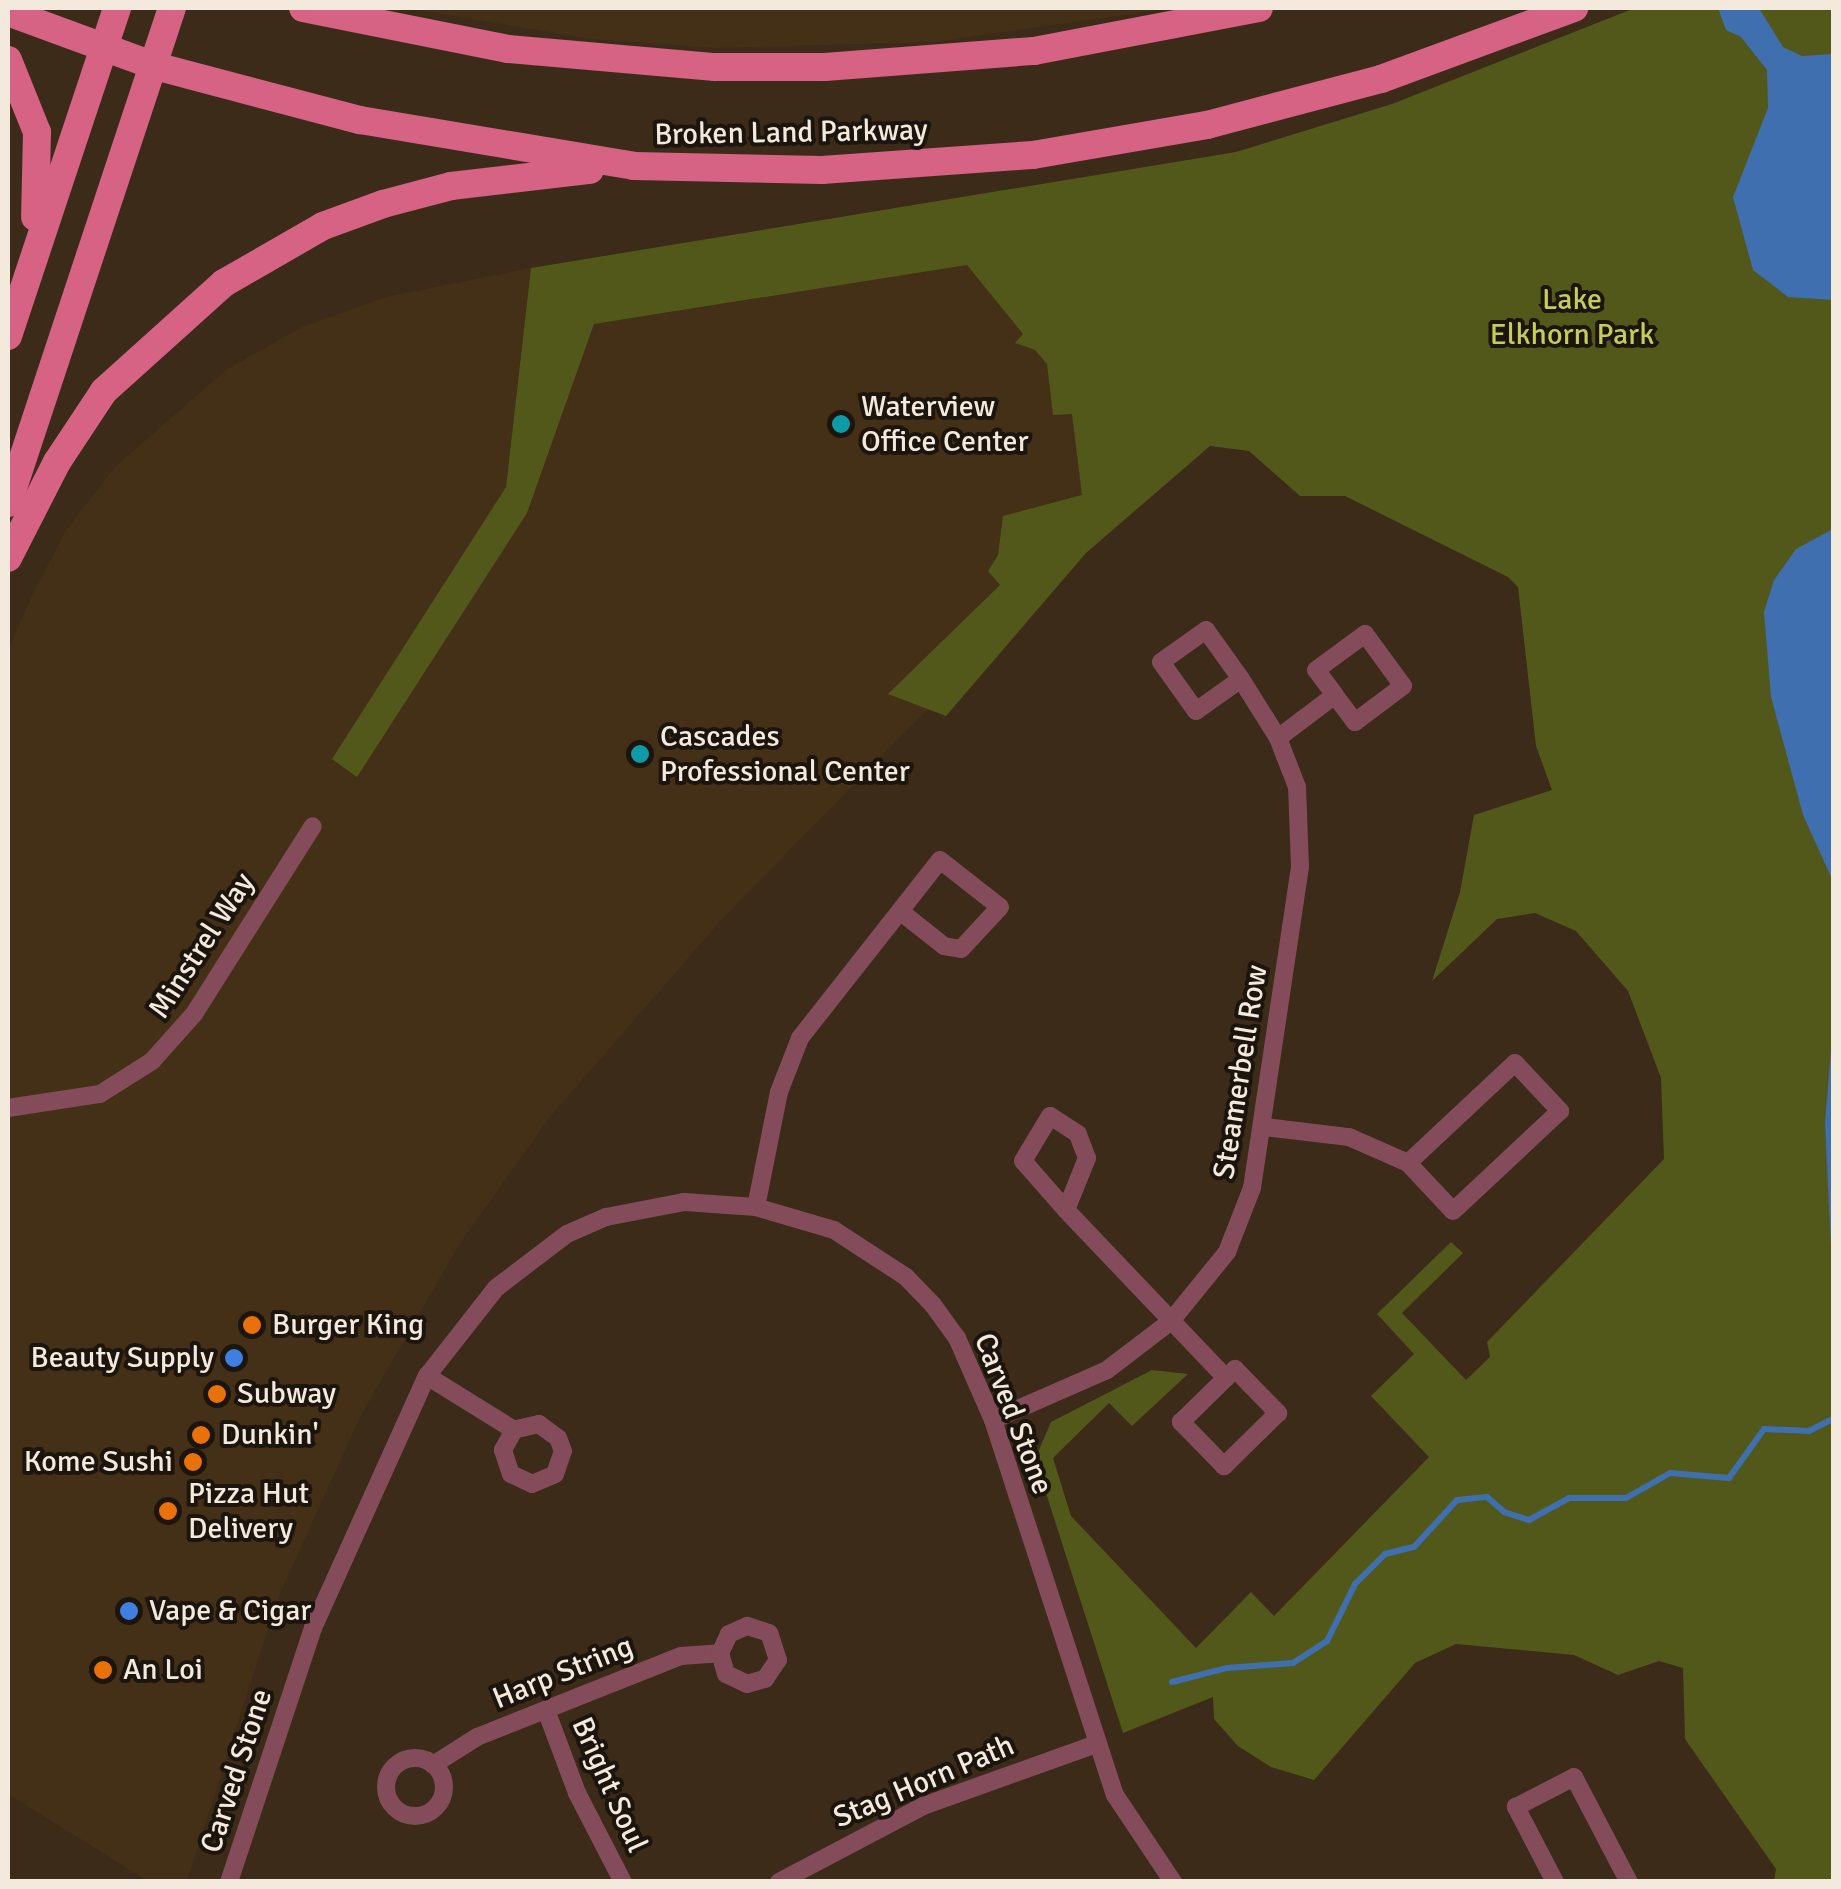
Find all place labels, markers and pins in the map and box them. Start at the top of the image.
place label: Waterview Office Center [861,389,1029,460]
marker: Waterview Office Center [830,413,852,435]
place label: Cascades Professional Center [660,719,910,790]
marker: Cascades Professional Center [629,743,651,765]
place label: Burger King [272,1307,424,1343]
marker: Burger King [241,1314,263,1336]
place label: Beauty Supply [31,1340,214,1376]
marker: Beauty Supply [223,1347,245,1369]
place label: Subway [237,1376,336,1412]
marker: Subway [206,1383,228,1405]
place label: Dunkin' [221,1417,319,1453]
marker: Dunkin' [190,1424,212,1446]
place label: Kome Sushi [24,1444,173,1480]
marker: Kome Sushi [182,1451,204,1473]
place label: Pizza Hut Delivery [188,1476,309,1546]
marker: Pizza Hut Delivery [157,1500,179,1522]
place label: Vape & Cigar [149,1593,311,1629]
marker: Vape & Cigar [118,1600,140,1622]
place label: An Loi [123,1652,203,1688]
marker: An Loi [92,1659,114,1681]

